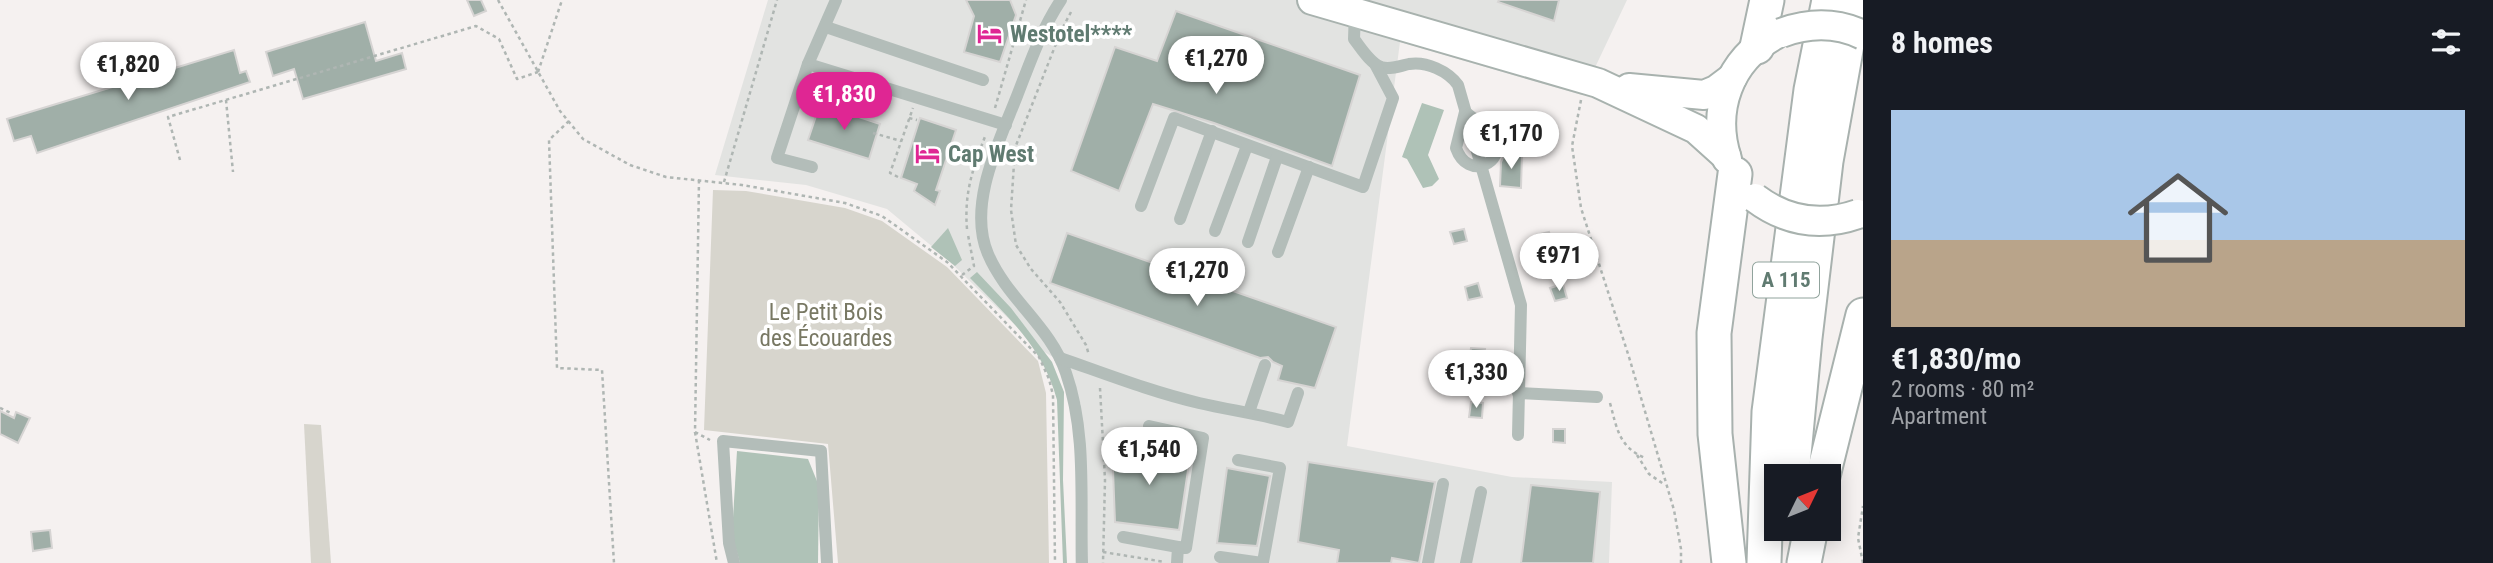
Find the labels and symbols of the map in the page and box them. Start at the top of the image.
hotel icon: Westotel**** [976,20,1004,48]
place label: Westotel**** [1010,21,1133,48]
pin: €1,270 [1159,36,1273,96]
pin: €1,820 [71,42,185,102]
pin: €1,830 [787,72,901,132]
pin: €1,170 [1454,111,1568,171]
hotel icon: Cap West [914,140,942,168]
place label: Cap West [948,141,1034,168]
pin: €971 [1518,233,1600,293]
pin: €1,270 [1140,248,1254,308]
road number: A 115 [1753,262,1819,298]
park label: Le Petit Bois des Écouardes [760,299,892,352]
pin: €1,330 [1419,350,1533,410]
pin: €1,540 [1092,428,1206,487]
north arrow [1764,464,1841,541]

